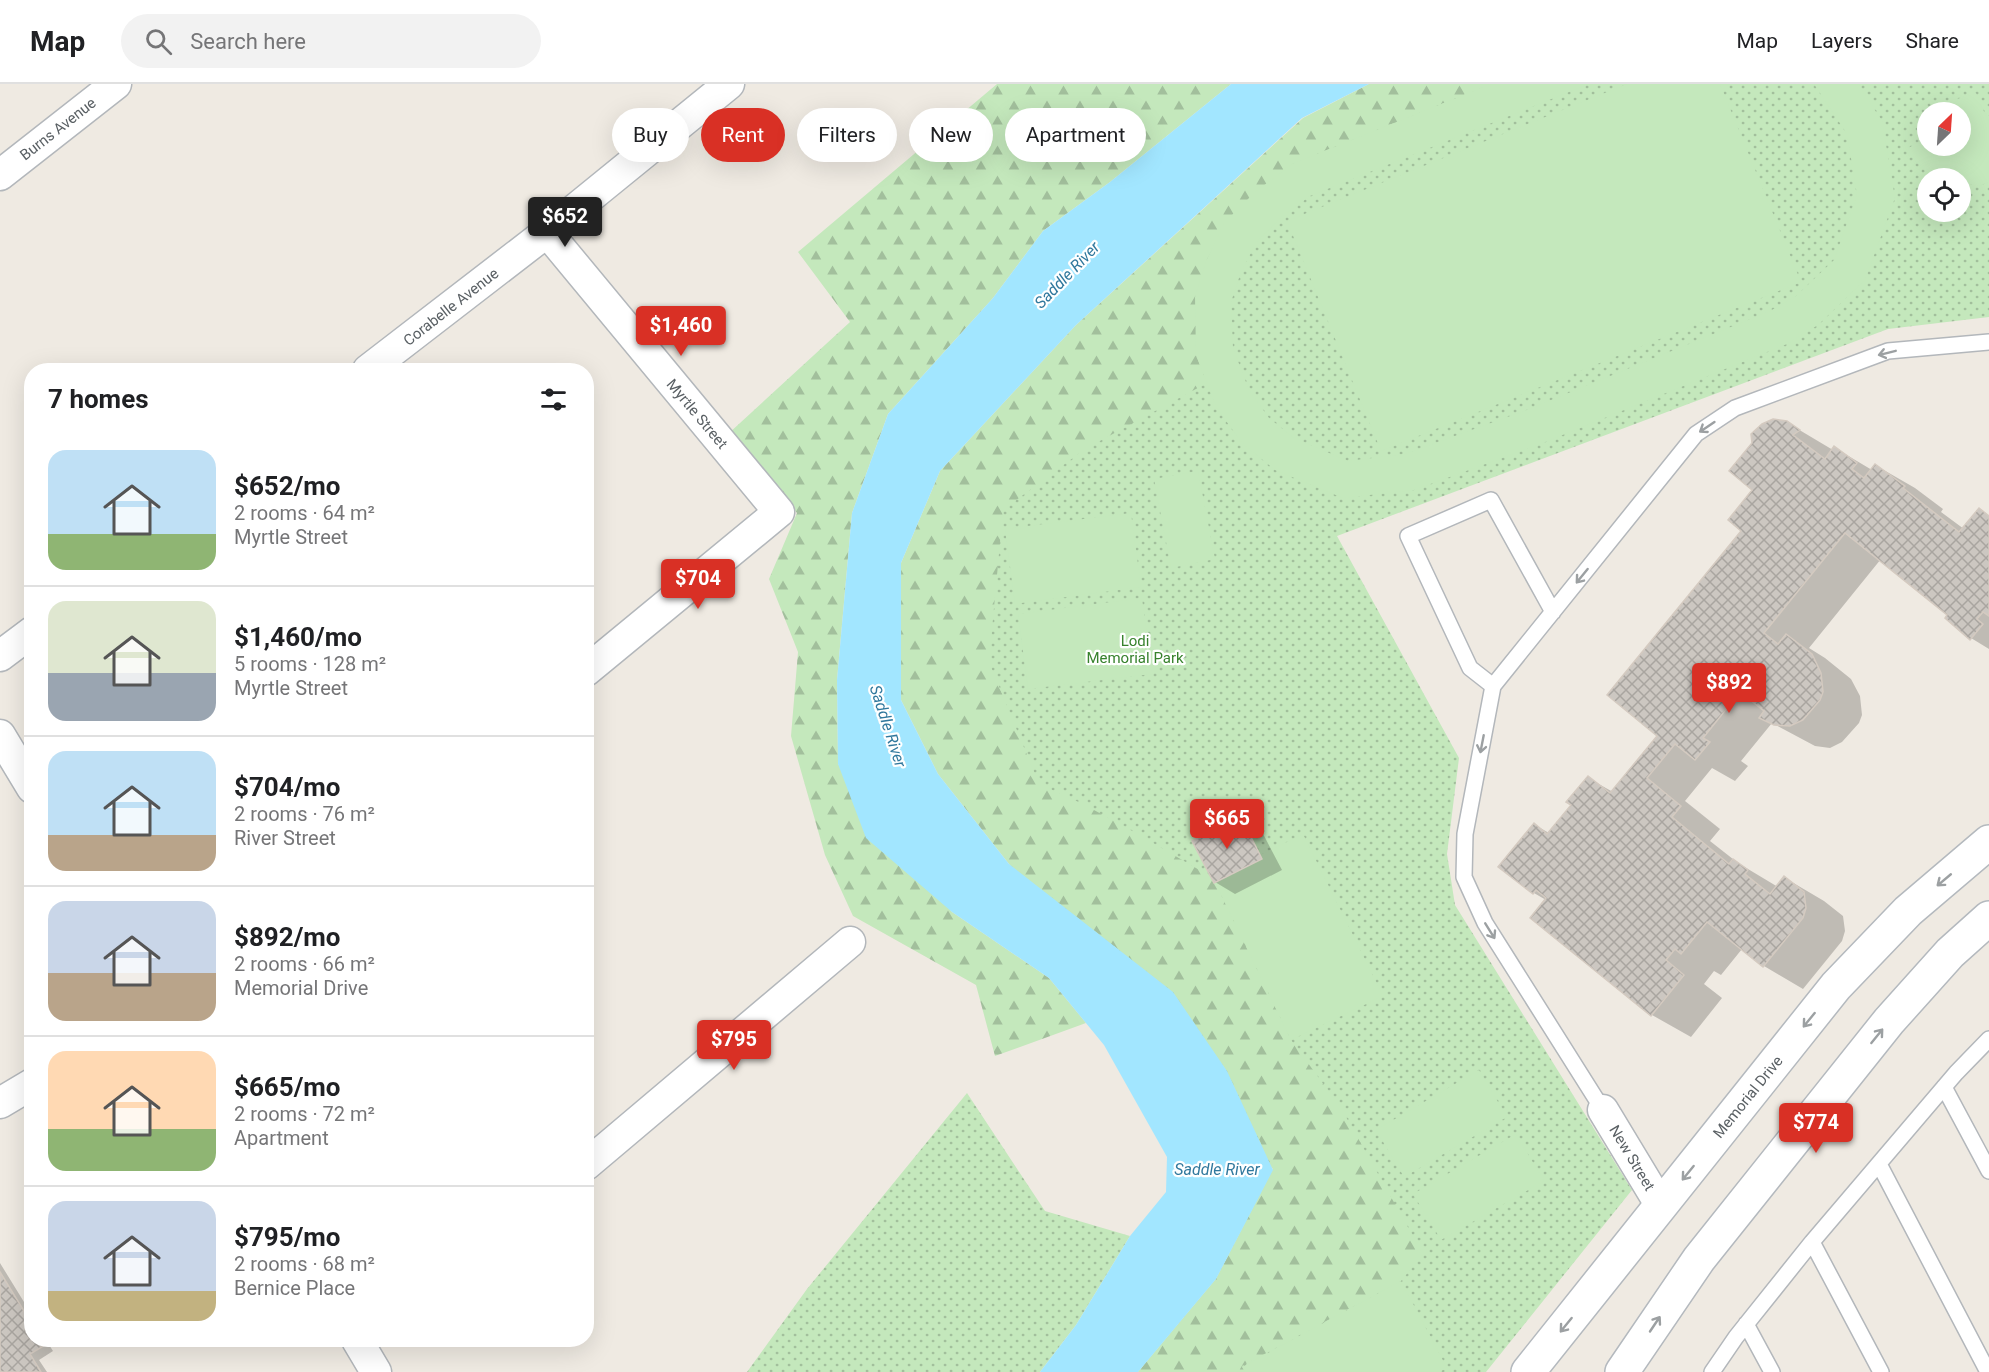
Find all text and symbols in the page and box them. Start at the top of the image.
search box [121,14,541,68]
text: Map [30,25,85,58]
icon: search [142,25,175,58]
text: Search here [190,29,306,54]
text: Map [1736,29,1778,53]
text: Layers [1811,29,1872,53]
text: Share [1905,29,1959,53]
street label: Burns Avenue [16,94,100,164]
north arrow [1917,102,1971,156]
map controls [1917,102,1971,222]
chip: Buy [612,108,689,162]
chip: Rent [701,108,785,162]
chip: Filters [797,108,897,162]
chip: New [909,108,993,162]
chip: Apartment [1005,108,1146,162]
button: locate [1917,168,1971,222]
pin: $652 [529,197,601,248]
text: $652 [542,204,588,228]
water label: Saddle River [1031,237,1104,312]
street label: Corabelle Avenue [400,264,502,350]
pin: $1,460 [632,306,730,357]
text: $1,460 [650,313,712,337]
one-way arrow [1878,348,1897,360]
street label: Myrtle Street [663,375,731,453]
icon: filters [537,383,570,416]
text: 7 homes [48,384,149,414]
one-way arrow [1700,421,1716,433]
text: $652/mo [234,471,341,501]
icon: home [96,474,168,546]
text: 2 rooms · 64 m² [234,501,375,525]
text: Myrtle Street [234,525,348,549]
pin: $704 [662,559,734,610]
text: $704 [675,566,721,590]
one-way arrow [1576,568,1589,584]
text: $1,460/mo [234,622,362,652]
icon: home [96,625,168,697]
park label: Lodi Memorial Park [1086,632,1184,667]
text: 5 rooms · 128 m² [234,652,386,676]
pin: $892 [1693,663,1765,714]
text: $892 [1706,670,1752,694]
text: Myrtle Street [234,676,348,700]
water label: Saddle River [866,682,910,770]
one-way arrow [1476,734,1487,753]
text: $704/mo [234,772,341,802]
icon: home [96,775,168,847]
pin: $665 [1191,799,1263,850]
text: 2 rooms · 76 m² [234,802,375,826]
text: $665 [1204,806,1250,830]
text: River Street [234,826,336,850]
one-way arrow [1937,873,1952,887]
text: $892/mo [234,922,341,952]
one-way arrow [1484,922,1496,939]
icon: home [96,925,168,997]
text: 2 rooms · 66 m² [234,952,375,976]
text: Memorial Drive [234,976,368,1000]
one-way arrow [1803,1012,1816,1028]
pin: $795 [698,1020,770,1071]
text: $795 [711,1027,757,1051]
one-way arrow [1870,1029,1883,1045]
street label: Memorial Drive [1709,1052,1787,1142]
text: $665/mo [234,1072,341,1102]
icon: home [96,1075,168,1147]
text: 2 rooms · 72 m² [234,1102,375,1126]
pin: $774 [1780,1103,1852,1154]
text: $774 [1793,1110,1839,1134]
street label: New Street [1605,1122,1659,1194]
text: Apartment [234,1126,329,1150]
water label: Saddle River [1174,1160,1260,1179]
one-way arrow [1681,1164,1694,1180]
text: $795/mo [234,1222,341,1252]
icon: home [96,1225,168,1297]
text: 2 rooms · 68 m² [234,1252,375,1276]
text: Bernice Place [234,1276,355,1300]
one-way arrow [1649,1316,1661,1332]
one-way arrow [1559,1317,1572,1333]

